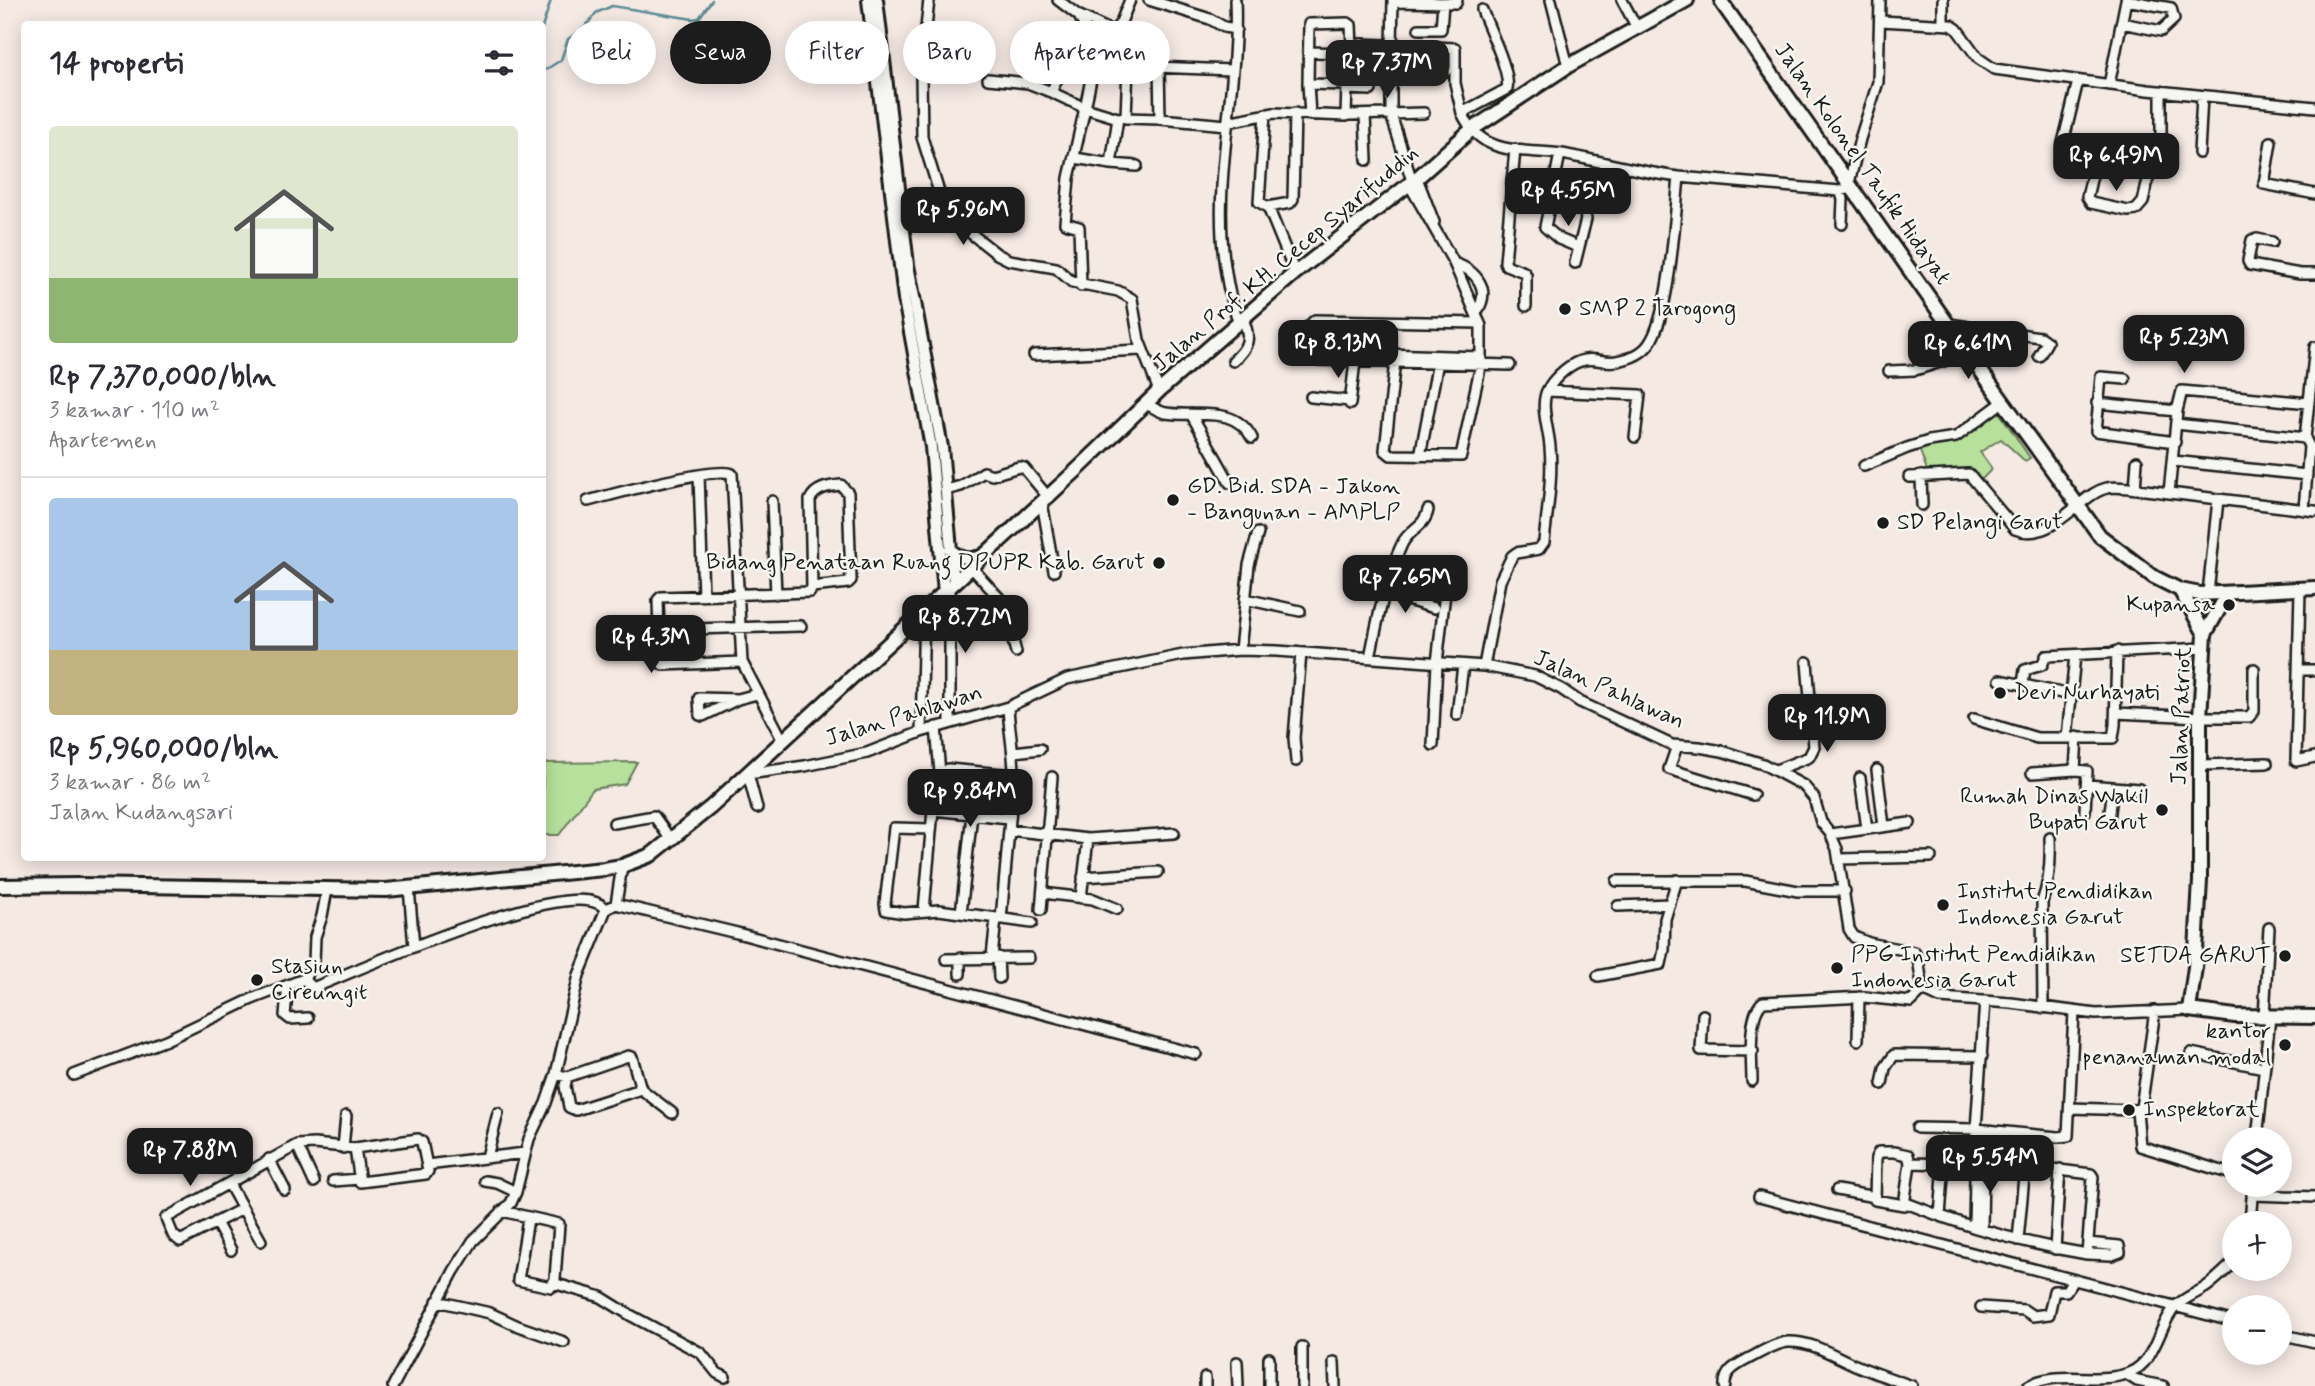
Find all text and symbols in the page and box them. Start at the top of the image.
chip: Beli [567,21,656,84]
chip: Sewa [670,21,771,84]
chip: Filter [785,21,889,84]
chip: Baru [903,21,996,84]
chip: Apartemen [1010,21,1170,84]
street label: Jalan Kolonel Taufik Hidayat [1767,37,1957,291]
pin: Rp 7.37M [1315,41,1459,100]
text: 14 properti [49,44,183,83]
icon: filters [480,44,518,82]
text: Rp 7.37M [1342,48,1432,78]
pin: Rp 6.49M [2044,134,2188,193]
street label: Jalan Prof. KH. Cecep Syarifuddin [1147,139,1425,379]
text: Rp 6.49M [2069,141,2163,171]
pin: Rp 4.55M [1496,168,1640,228]
icon: home [221,171,347,297]
text: Rp 4.55M [1521,176,1615,206]
pin: Rp 5.96M [891,188,1035,247]
text: Rp 5.96M [917,195,1009,225]
place label: SMP 2 Tarogong [1579,294,1736,326]
marker: SMP 2 Tarogong [1557,301,1573,317]
pin: Rp 5.23M [2112,316,2256,375]
pin: Rp 8.13M [1266,320,1410,380]
pin: Rp 6.61M [1896,322,2040,381]
text: Rp 5.23M [2139,323,2229,353]
text: Rp 8.13M [1294,328,1382,358]
text: Rp 6.61M [1924,329,2012,359]
text: Rp 7,370,000/bln [49,357,276,396]
text: 3 kamar · 110 m² [49,396,220,426]
text: Apartemen [49,426,157,456]
place label: GD. Bid. SDA - Jakon - Bangunan - AMPLP [1187,472,1400,530]
marker: GD. Bid. SDA - Jakon - Bangunan - AMPLP [1165,492,1181,508]
place label: SD Pelangi Garut [1897,508,2063,540]
marker: SD Pelangi Garut [1875,515,1891,531]
icon: home [221,543,347,669]
place label: Bidang Penataan Ruang DPUPR Kab. Garut [706,548,1145,580]
marker: Bidang Penataan Ruang DPUPR Kab. Garut [1151,555,1167,571]
pin: Rp 7.65M [1333,556,1477,615]
text: Rp 7.65M [1359,563,1451,593]
place label: Kupansa [2126,590,2215,620]
pin: Rp 8.72M [893,596,1037,655]
marker: Kupansa [2221,597,2237,613]
text: Rp 8.72M [918,603,1012,633]
pin: Rp 4.3M [586,616,716,675]
text: Rp 4.3M [612,623,690,653]
street label: Jalan Pahlawan [1529,643,1689,737]
street label: Jalan Patriot [2165,646,2199,786]
street label: Jalan Pahlawan [822,678,986,754]
place label: Devi Nurhayati [2014,678,2160,708]
marker: Devi Nurhayati [1992,685,2008,701]
pin: Rp 11.9M [1755,694,1899,754]
text: Rp 11.9M [1784,702,1870,732]
text: Rp 5,960,000/bln [49,729,278,768]
text: 3 kamar · 86 m² [49,768,211,798]
pin: Rp 9.84M [898,770,1042,829]
text: Rp 9.84M [924,777,1016,807]
place label: Rumah Dinas Wakil Bupati Garut [1960,782,2148,838]
text: Jalan Kudangsari [49,798,233,828]
marker: Rumah Dinas Wakil Bupati Garut [2154,802,2170,818]
place label: Institut Pendidikan Indonesia Garut [1957,877,2153,933]
marker: Institut Pendidikan Indonesia Garut [1935,897,1951,913]
place label: PPG Institut Pendidikan Indonesia Garut [1851,940,2096,996]
place label: SETDA GARUT [2120,941,2271,971]
marker: SETDA GARUT [2277,948,2293,964]
place label: Stasiun Cireungit [271,952,367,1008]
marker: PPG Institut Pendidikan Indonesia Garut [1829,960,1845,976]
marker: Stasiun Cireungit [249,972,265,988]
place label: kantor penanaman modal [2082,1017,2271,1073]
marker: kantor penanaman modal [2277,1037,2293,1053]
place label: Inspektorat [2143,1095,2260,1125]
marker: Inspektorat [2121,1102,2137,1118]
map controls [2222,1127,2292,1365]
button: layers [2222,1127,2292,1197]
pin: Rp 7.88M [118,1128,262,1188]
text: Rp 7.88M [143,1136,237,1166]
pin: Rp 5.54M [1918,1136,2062,1195]
text: Rp 5.54M [1942,1143,2038,1173]
button: + [2222,1211,2292,1281]
button: − [2222,1295,2292,1365]

